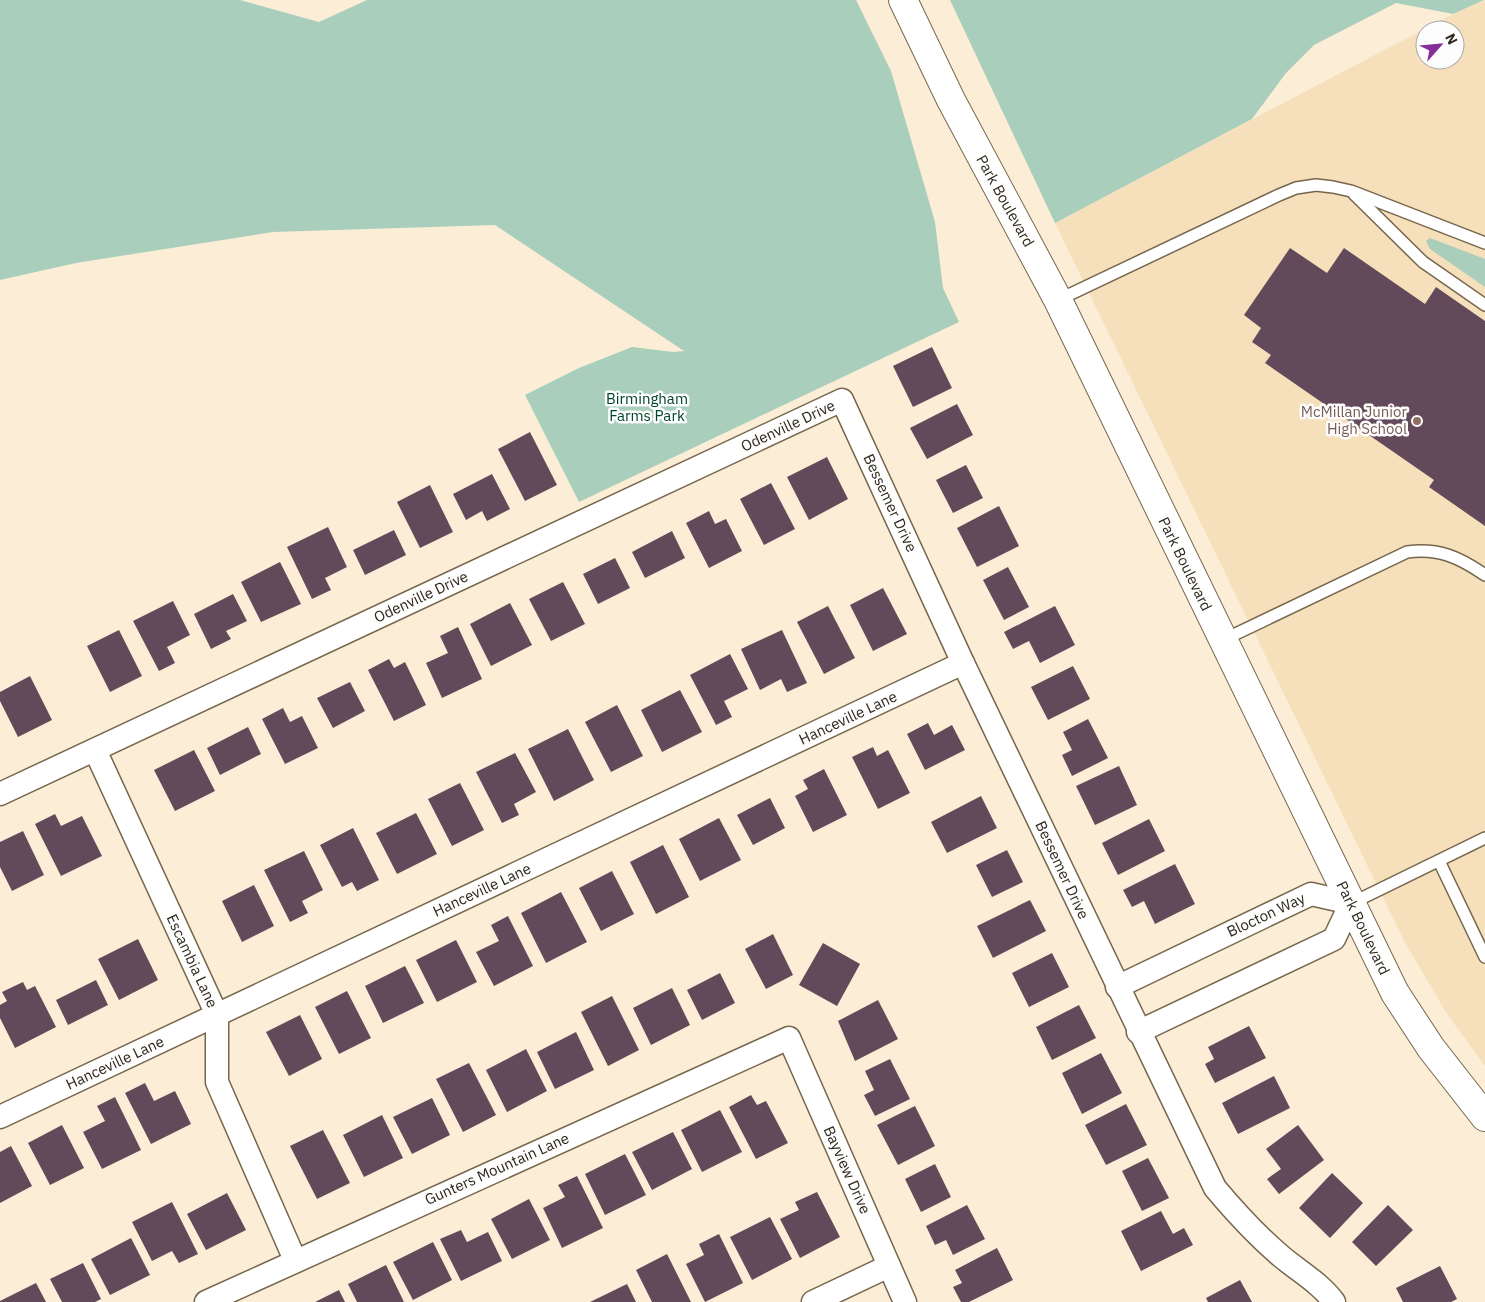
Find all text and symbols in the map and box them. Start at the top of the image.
north arrow [1415,20,1465,70]
text: N [1441,30,1462,48]
street label: Park Boulevard [972,151,1039,250]
park label: Birmingham Farms Park [606,389,688,425]
street label: Odenville Drive [738,395,838,456]
place label: McMillan Junior High School [1301,402,1407,438]
marker: McMillan Junior High School [1411,415,1423,427]
street label: Bessemer Drive [859,451,921,555]
street label: Park Boulevard [1155,514,1216,614]
street label: Odenville Drive [371,566,471,627]
street label: Hanceville Lane [796,687,900,749]
street label: Bessemer Drive [1031,818,1093,922]
street label: Hanceville Lane [430,859,534,921]
street label: Park Boulevard [1333,878,1394,978]
street label: Blocton Way [1224,888,1308,941]
street label: Escambia Lane [163,911,222,1011]
street label: Hanceville Lane [63,1032,167,1094]
street label: Bayview Drive [820,1123,875,1217]
street label: Gunters Mountain Lane [422,1128,572,1209]

